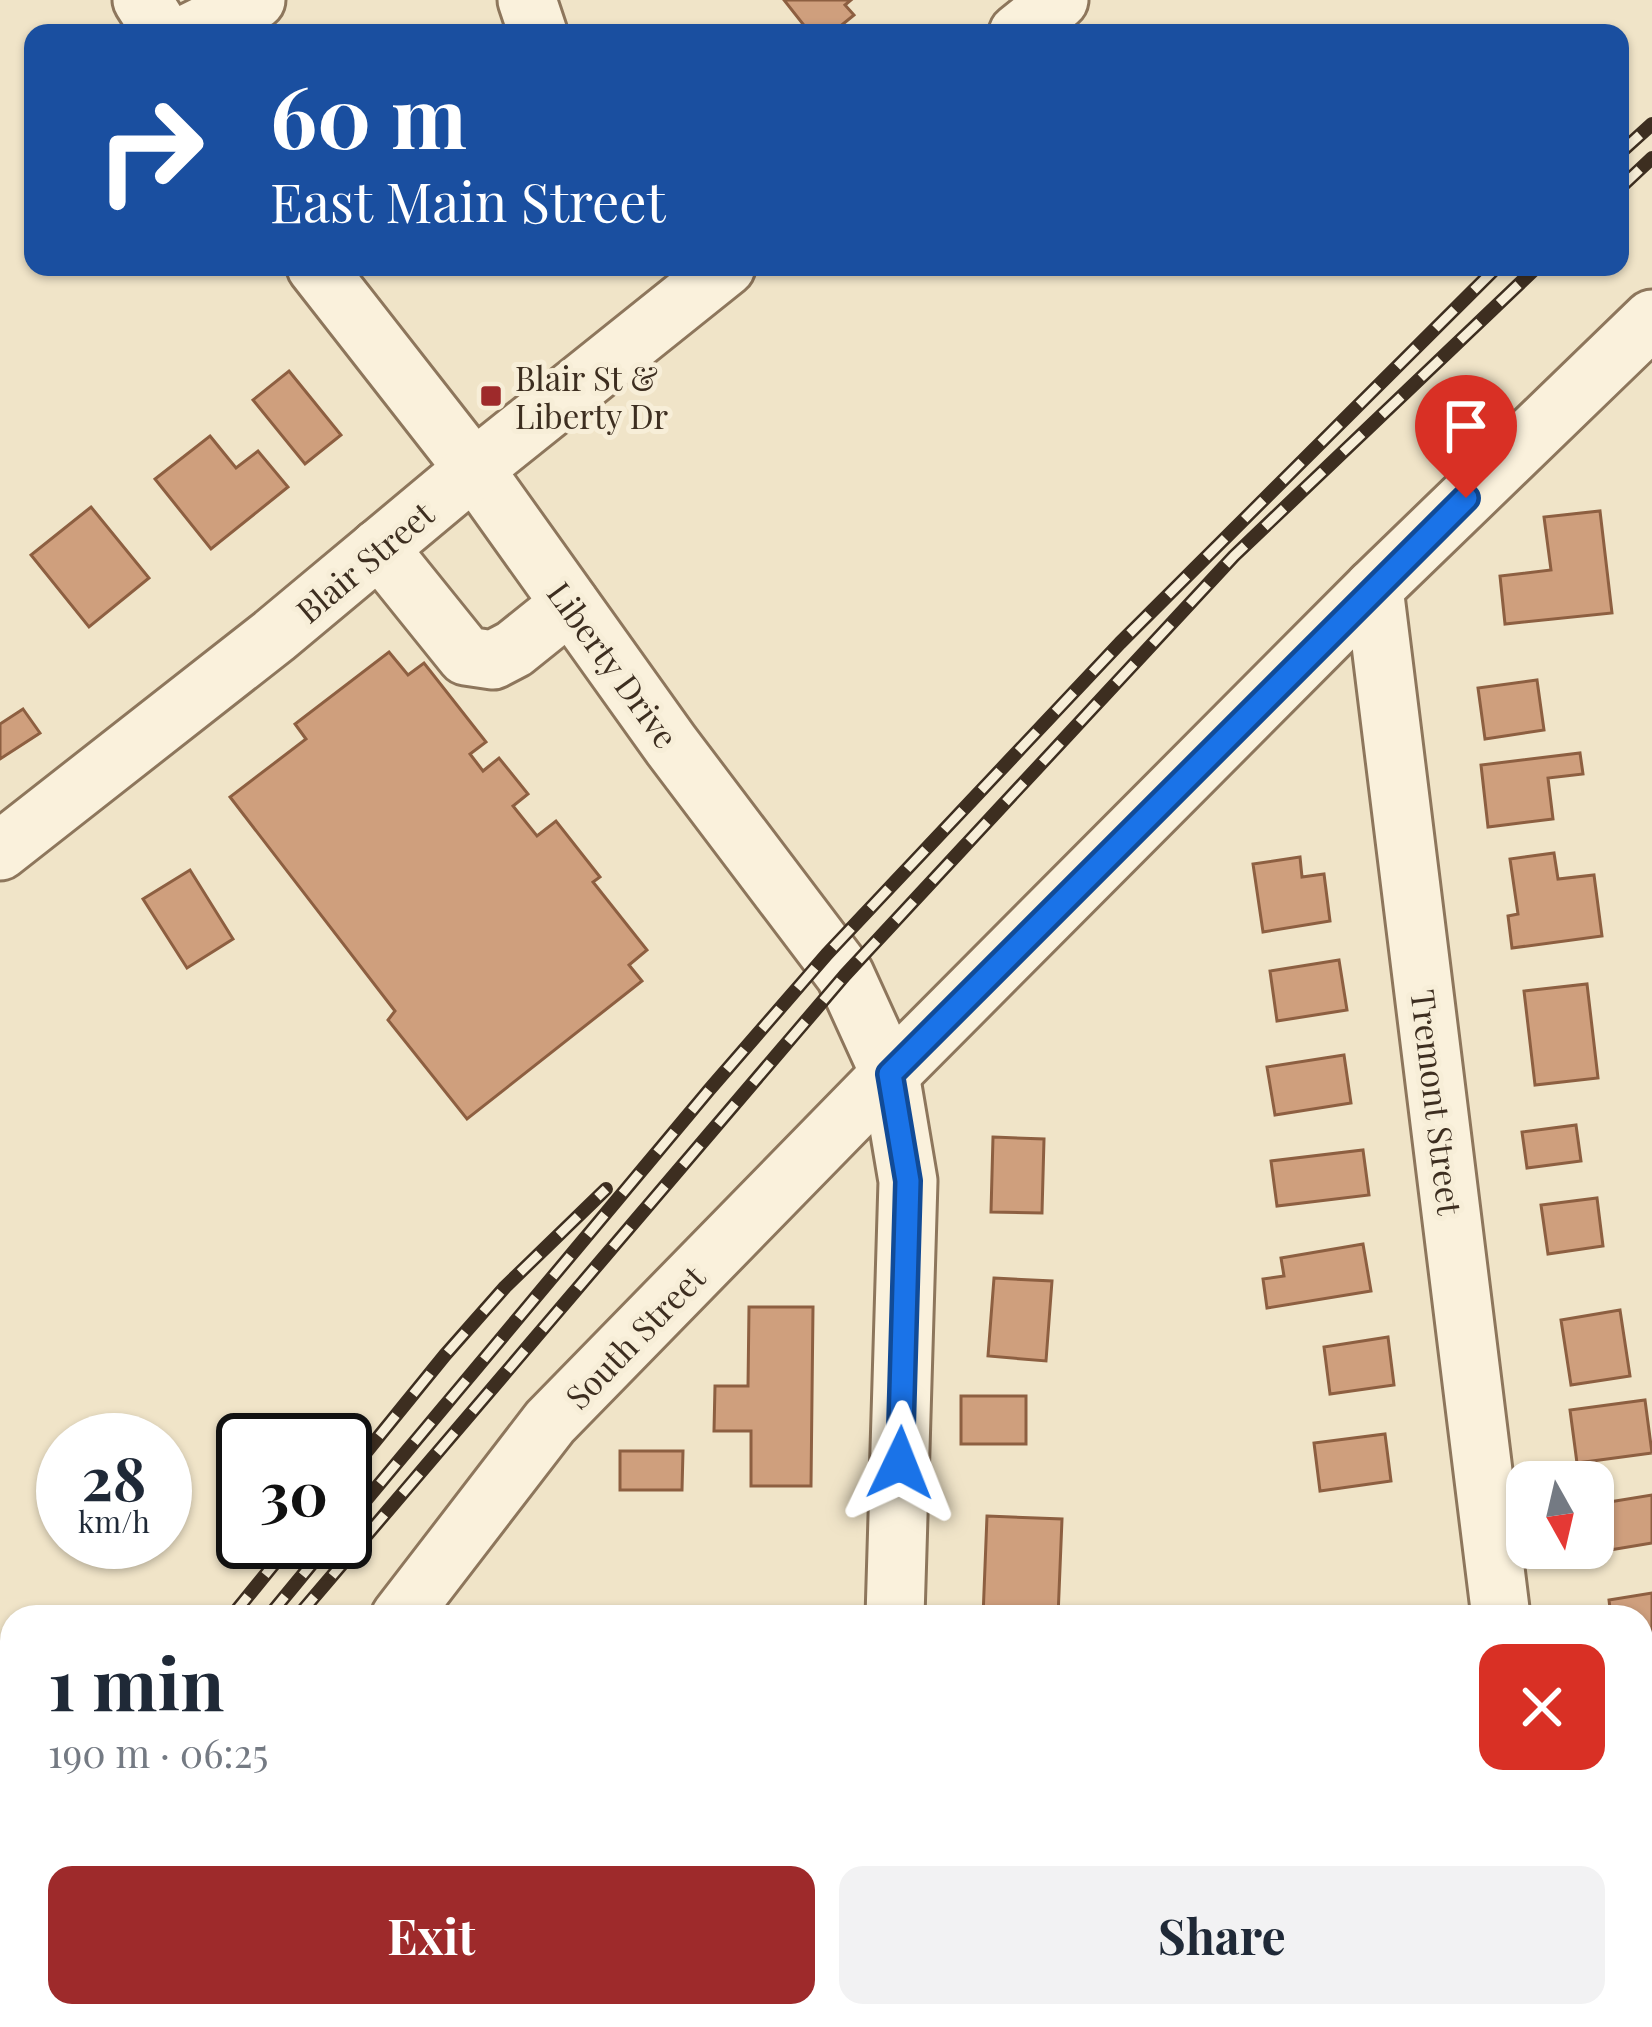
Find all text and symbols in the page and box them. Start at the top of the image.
text: 60 m [270,58,467,170]
icon: right [72,72,228,228]
text: East Main Street [270,165,666,237]
place label: Blair St & Liberty Dr [515,355,669,437]
pin [1415,375,1517,498]
marker: Blair St & Liberty Dr [478,383,504,409]
icon: arrive [1433,393,1499,459]
street label: Blair Street [286,490,443,631]
street label: Liberty Drive [539,572,689,756]
street label: Tremont Street [1402,987,1474,1218]
street label: South Street [555,1254,714,1417]
position arrow [837,1400,963,1526]
speed limit sign: 30 [216,1413,372,1569]
text: 28 [81,1436,147,1516]
north arrow [1506,1461,1614,1569]
map controls [1506,1461,1614,1569]
text: km/h [78,1501,150,1541]
text: 1 min [48,1633,224,1729]
button: close [1479,1644,1605,1770]
text: 190 m · 06:25 [48,1726,269,1778]
button: Exit [48,1866,815,2004]
button: Share [839,1866,1605,2004]

